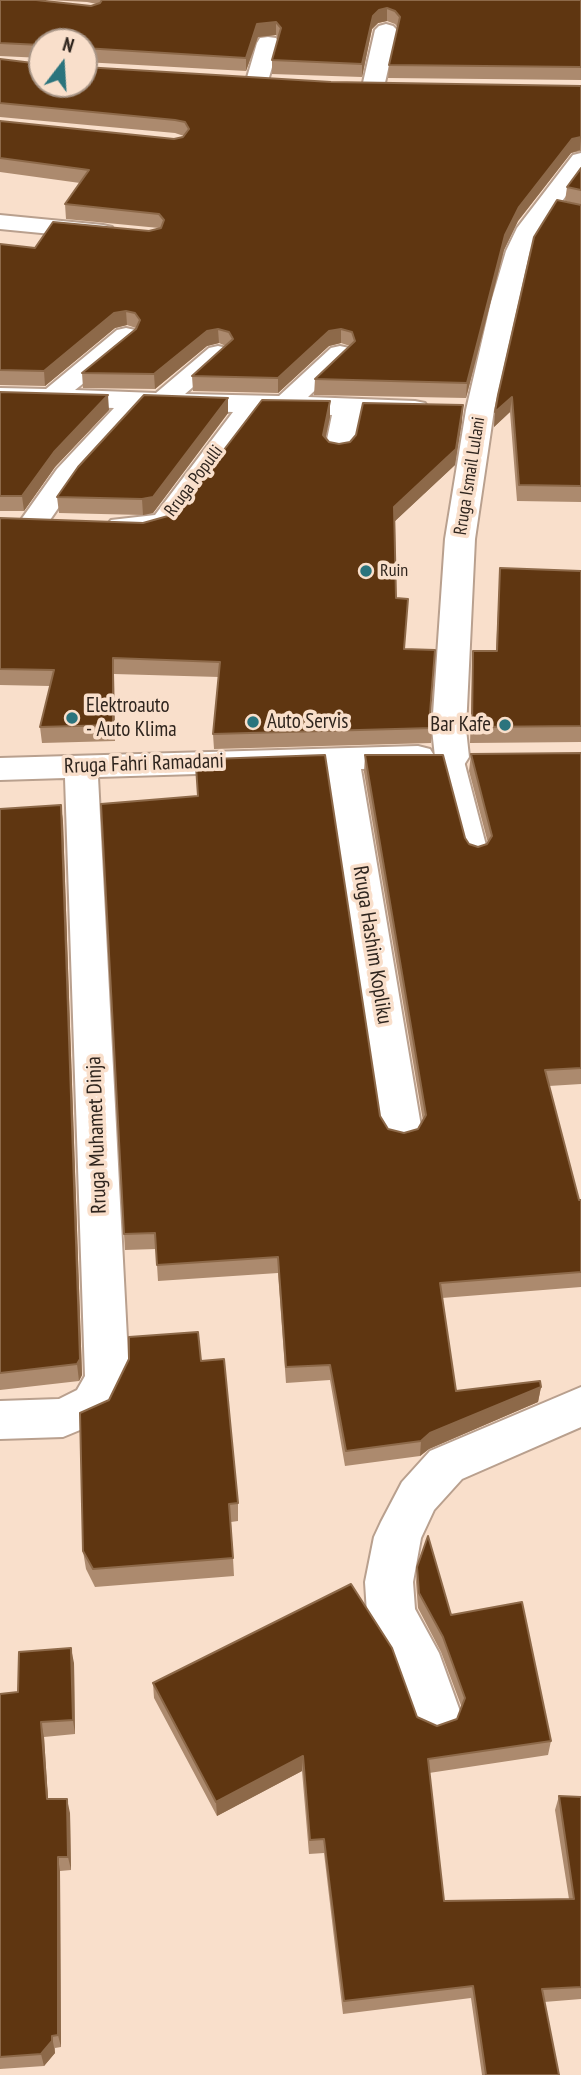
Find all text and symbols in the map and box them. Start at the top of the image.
north arrow [28,28,98,98]
text: N [60,32,77,58]
street label: Rruga Ismail Lulani [450,415,490,537]
street label: Rruga Populli [160,441,228,521]
place label: Ruin [380,560,408,582]
marker: Ruin [358,563,374,579]
place label: Elektroauto - Auto Klima [86,693,177,743]
place label: Auto Servis [267,709,348,735]
marker: Elektroauto - Auto Klima [64,710,80,726]
place label: Bar Kafe [430,712,491,738]
marker: Auto Servis [245,714,261,730]
marker: Bar Kafe [497,717,513,733]
street label: Rruga Fahri Ramadani [64,749,224,779]
street label: Rruga Hashim Kopliku [347,864,397,1026]
street label: Rruga Muhamet Dinja [82,1056,112,1214]

